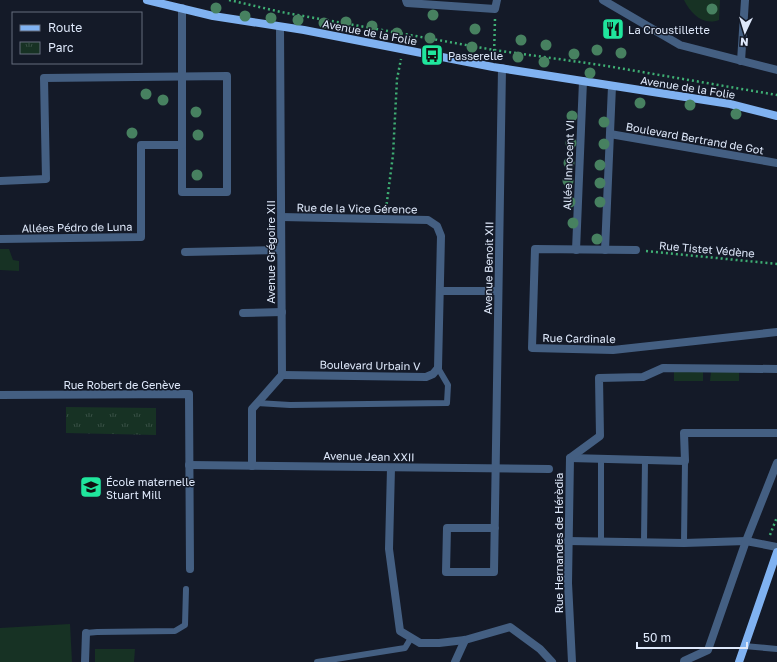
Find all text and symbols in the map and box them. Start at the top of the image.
legend [12,12,142,64]
north arrow [725,12,765,52]
street label: Avenue de la Folie [322,16,418,48]
restaurant icon: La Croustillette [600,16,626,42]
text: Route [48,20,82,35]
place label: La Croustillette [628,23,710,36]
text: N [740,36,749,49]
text: Parc [48,40,74,55]
bus stop icon: Passerelle [419,42,445,68]
place label: Passerelle [448,49,503,62]
street label: Avenue de la Folie [640,73,736,101]
street label: Boulevard Bertrand de Got [625,119,765,157]
street label: Allée Innocent VI [560,120,576,210]
street label: Avenue Grégoire XII [264,200,277,304]
street label: Rue de la Vice Gérence [297,200,417,216]
street label: Allées Pédro de Luna [22,220,132,234]
street label: Avenue Benoit XII [481,221,495,315]
street label: Rue Tistet Védène [659,238,755,260]
street label: Rue Cardinale [542,331,616,345]
street label: Boulevard Urbain V [319,358,421,372]
street label: Rue Robert de Genève [63,378,181,391]
street label: Avenue Jean XXII [323,449,415,463]
street label: Rue Hernandes de Hérèdia [552,473,565,613]
school or university icon: École maternelle Stuart Mill [78,474,104,500]
place label: École maternelle Stuart Mill [106,475,195,501]
scale bar [637,624,747,650]
text: 50 m [643,630,671,645]

